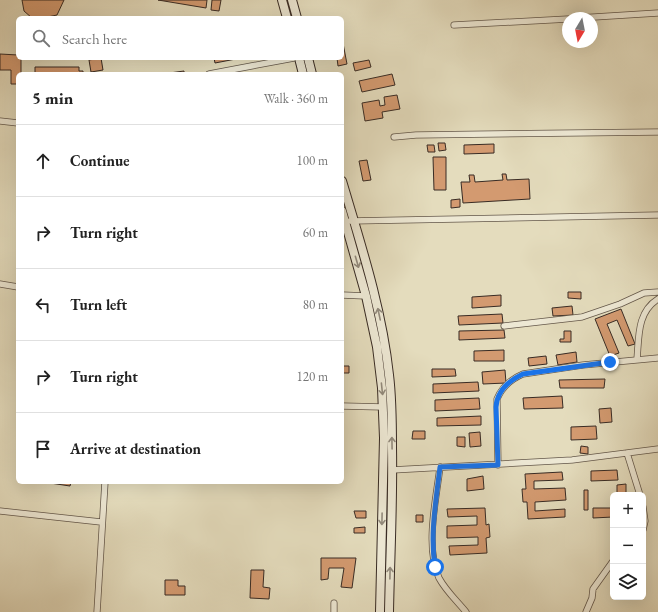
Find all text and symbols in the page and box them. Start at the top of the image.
north arrow [562,12,598,48]
search box [16,16,344,60]
icon: search [30,27,52,49]
text: Search here [62,29,127,48]
text: 5 min [32,87,73,109]
text: Walk · 360 m [264,90,328,107]
icon: ahead [32,150,54,172]
text: Continue [70,151,130,170]
text: 100 m [297,152,328,169]
icon: right [32,222,54,244]
text: Turn right [70,223,138,242]
text: 60 m [303,224,328,241]
one-way arrow [354,255,361,268]
icon: left [32,294,54,316]
text: Turn left [70,295,127,314]
text: 80 m [303,296,328,313]
one-way arrow [375,308,383,321]
route end [601,353,619,371]
icon: right [32,366,54,388]
text: Turn right [70,367,138,386]
text: 120 m [297,368,328,385]
one-way arrow [378,382,385,395]
one-way arrow [388,437,396,450]
icon: arrive [32,438,54,460]
text: Arrive at destination [70,439,201,458]
map controls [610,492,646,600]
button: + [610,492,646,528]
one-way arrow [378,512,386,525]
button: − [610,528,646,564]
route start [426,558,444,576]
button: layers [610,564,646,600]
one-way arrow [386,567,394,580]

